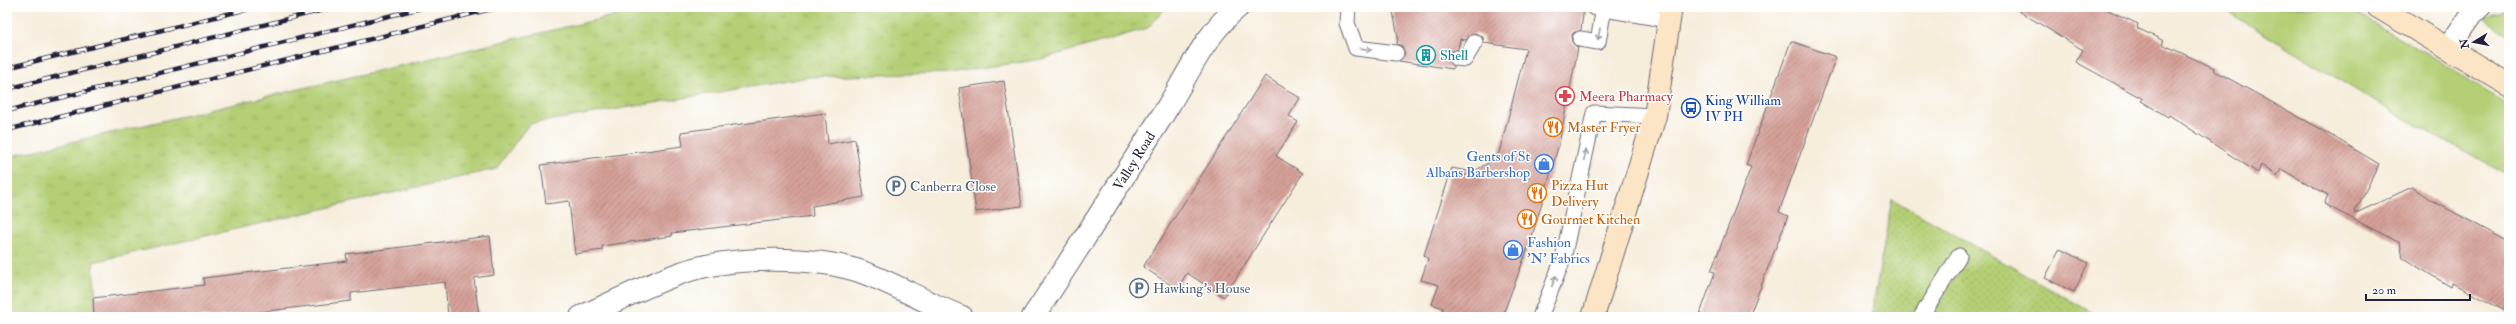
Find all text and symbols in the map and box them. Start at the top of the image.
north arrow [2454,22,2494,62]
one-way arrow [1595,28,1603,41]
text: N [2457,37,2472,51]
building icon: Shell [1415,44,1437,66]
one-way arrow [1360,45,1373,53]
place label: Shell [1440,47,1469,64]
pharmacy icon: Meera Pharmacy [1554,85,1576,107]
place label: Meera Pharmacy [1579,88,1674,106]
place label: King William IV PH [1705,92,1781,125]
bus stop icon: King William IV PH [1680,97,1702,119]
restaurant icon: Master Fryer [1542,116,1564,138]
place label: Master Fryer [1567,119,1641,137]
street label: Valley Road [1109,128,1159,193]
place label: Gents of St Albans Barbershop [1425,148,1530,182]
one-way arrow [1581,149,1589,162]
shop icon: Gents of St Albans Barbershop [1533,153,1555,175]
parking icon: Canberra Close [885,175,907,197]
place label: Pizza Hut Delivery [1551,177,1609,211]
place label: Canberra Close [910,178,996,195]
restaurant icon: Pizza Hut Delivery [1526,182,1548,204]
restaurant icon: Gourmet Kitchen [1516,208,1538,230]
place label: Gourmet Kitchen [1541,211,1640,228]
place label: Fashion 'N' Fabrics [1527,234,1590,267]
shop icon: Fashion 'N' Fabrics [1502,239,1524,261]
one-way arrow [1551,275,1559,287]
scale bar [2366,276,2470,302]
parking icon: Hawking's House [1128,277,1150,299]
place label: Hawking's House [1153,280,1251,297]
text: 20 m [2372,283,2397,298]

